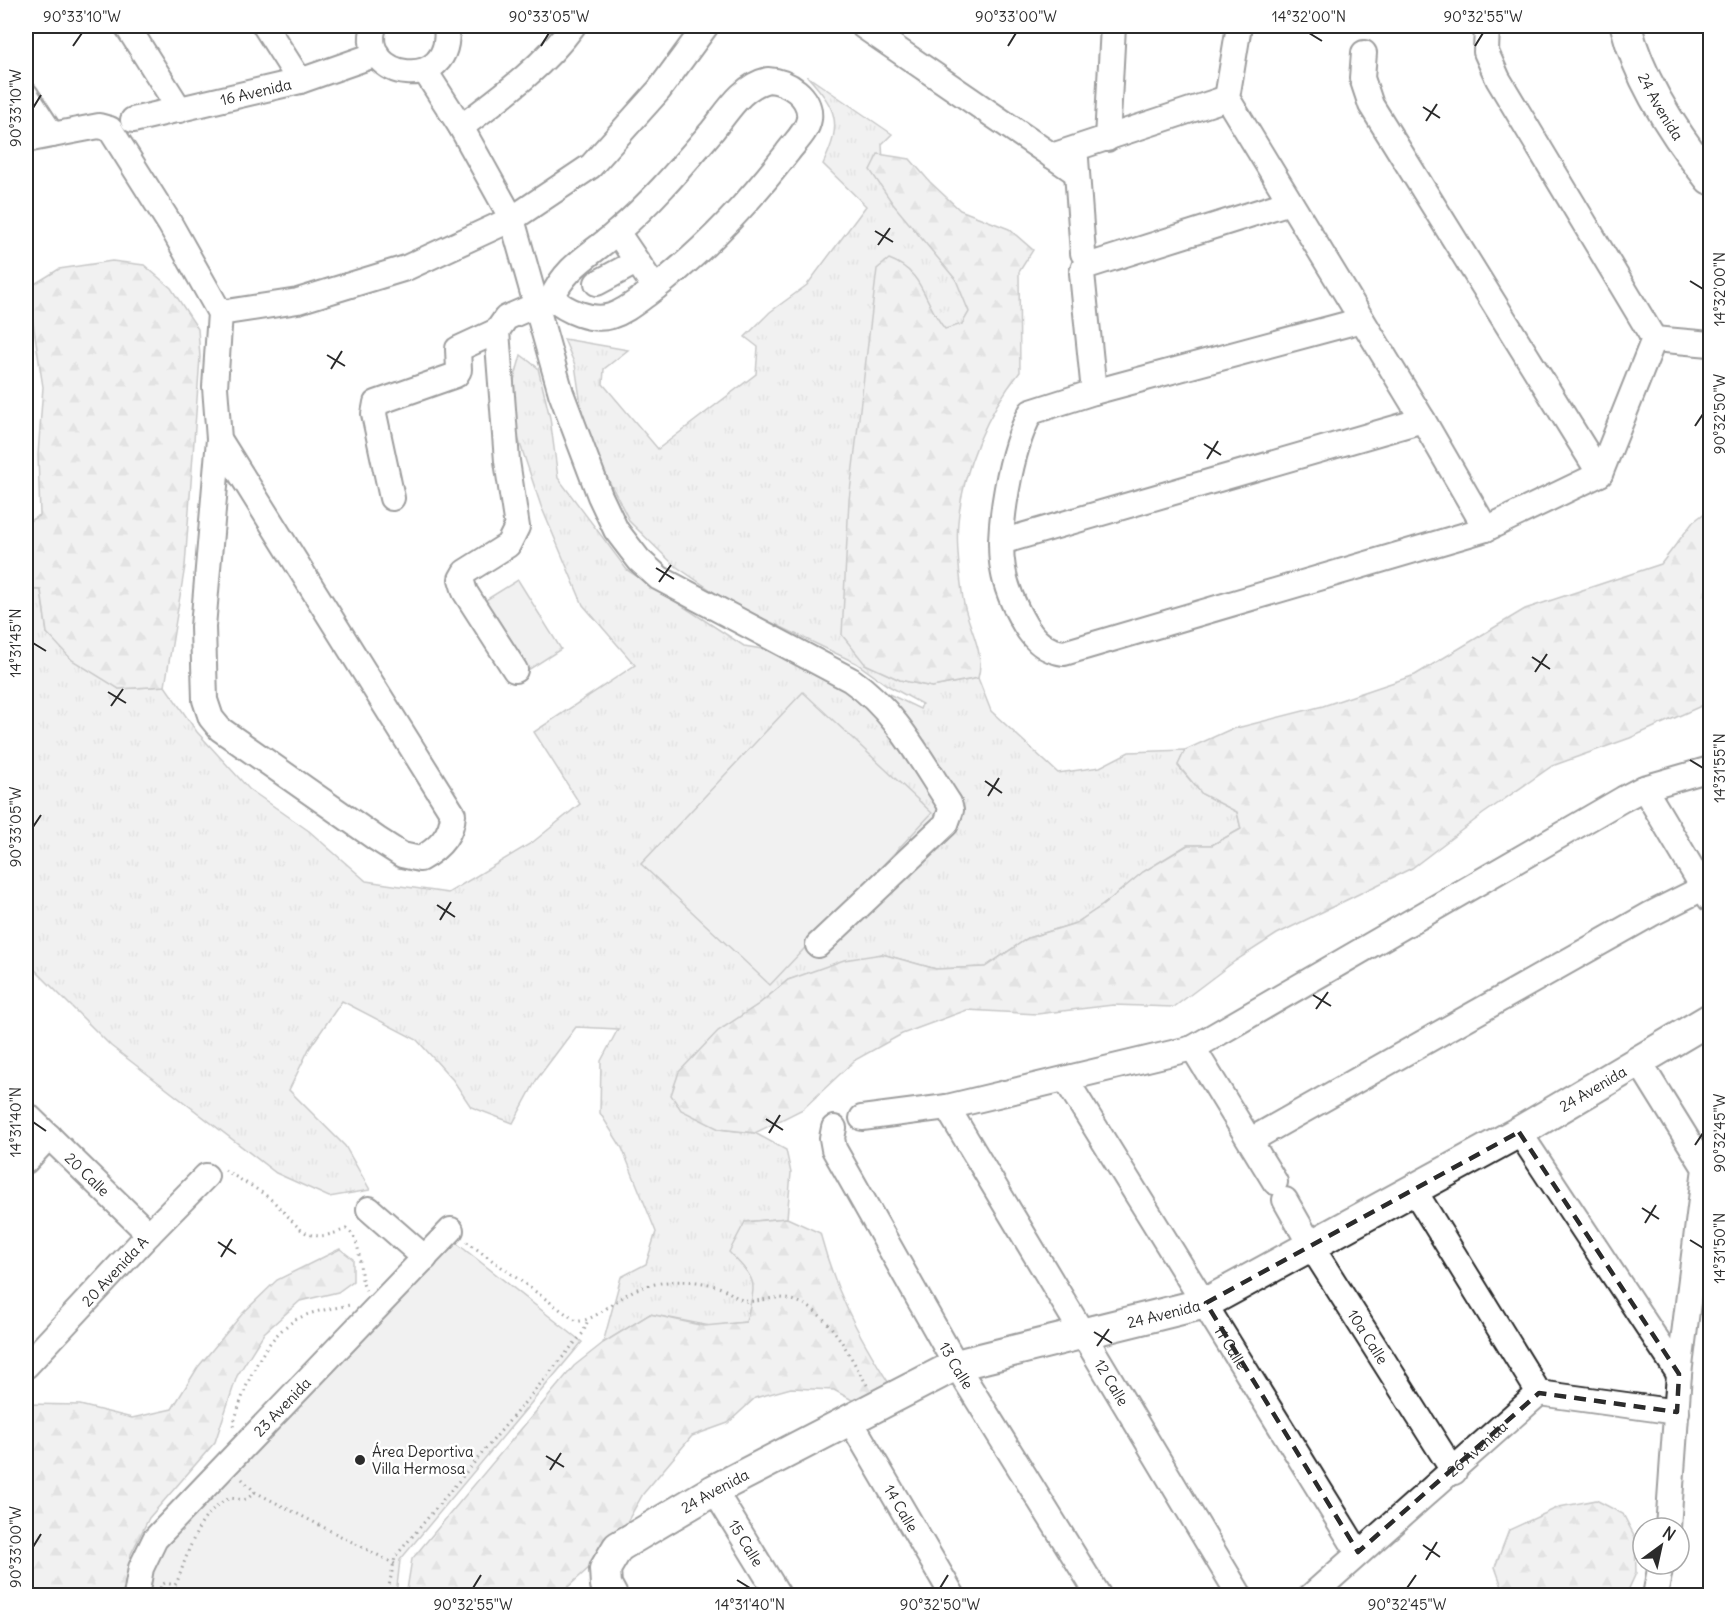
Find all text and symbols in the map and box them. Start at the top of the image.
text: 90°33'10"W [43,7,121,26]
text: 90°33'05"W [509,7,590,26]
text: 90°33'00"W [975,7,1057,26]
text: 14°32'00"N [1272,7,1346,26]
text: 90°32'55"W [1443,7,1523,26]
text: 90°33'10"W [6,69,25,147]
street label: 24 Avenida [1634,70,1688,144]
street label: 16 Avenida [218,74,294,109]
text: 14°32'00"N [1710,252,1729,326]
text: 90°32'50"W [1710,373,1729,454]
text: 14°31'45"N [6,608,25,678]
text: 14°31'55"N [1710,733,1729,803]
text: 90°33'05"W [6,786,25,867]
street label: 24 Avenida [1556,1061,1630,1116]
text: 14°31'40"N [6,1087,25,1157]
text: 90°32'45"W [1710,1093,1729,1172]
street label: 20 Calle [61,1148,114,1200]
text: 14°31'50"N [1710,1213,1729,1283]
street label: 20 Avenida A [77,1231,152,1310]
street label: 24 Avenida [1125,1295,1202,1332]
street label: 10a Calle [1344,1306,1393,1367]
street label: 11 Calle [1210,1321,1252,1373]
street label: 13 Calle [935,1338,978,1392]
street label: 12 Calle [1091,1356,1133,1409]
street label: 23 Avenida [249,1373,315,1440]
street label: 26 Avenida [1443,1416,1511,1480]
place label: Área Deportiva Villa Hermosa [372,1442,474,1478]
marker: Área Deportiva Villa Hermosa [353,1453,367,1467]
street label: 24 Avenida [677,1464,752,1517]
street label: 14 Calle [880,1481,923,1535]
text: 90°33'00"W [6,1506,25,1588]
street label: 15 Calle [725,1516,768,1570]
north arrow [1631,1516,1691,1576]
text: N [1659,1522,1679,1545]
text: 90°32'55"W [433,1595,513,1614]
text: 14°31'40"N [715,1595,785,1614]
text: 90°32'50"W [900,1595,981,1614]
text: 90°32'45"W [1368,1595,1447,1614]

